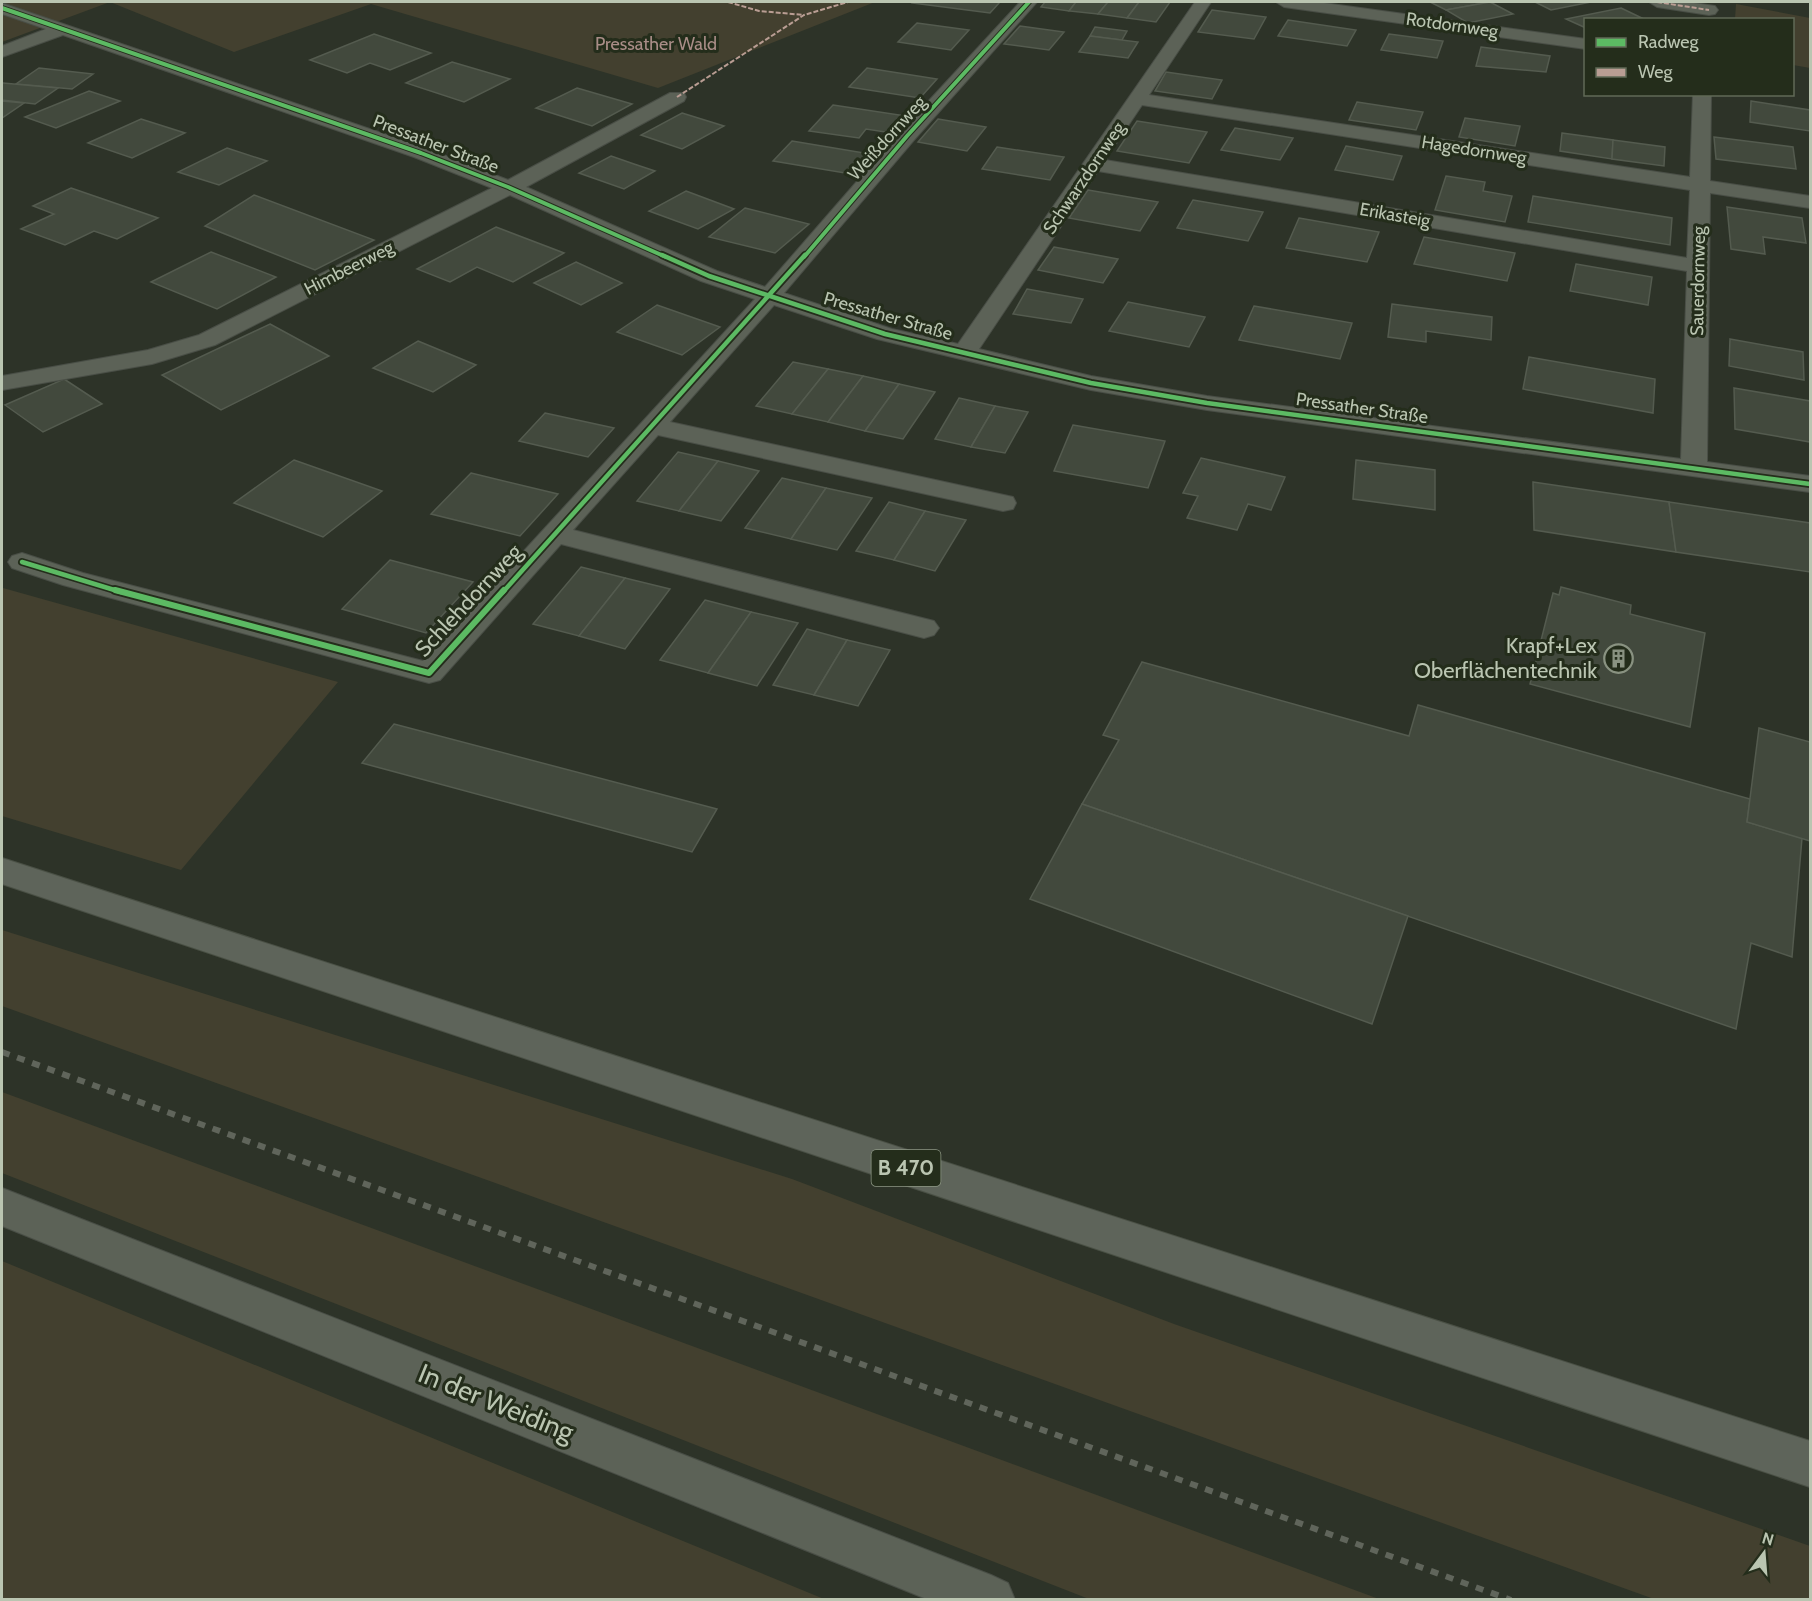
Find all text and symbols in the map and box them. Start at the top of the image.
street label: Rotdornweg [1404,8,1501,43]
legend [1584,18,1794,96]
text: Radweg [1638,31,1700,53]
park label: Pressather Wald [595,33,717,55]
text: Weg [1638,61,1674,83]
street label: Weißdornweg [843,90,931,185]
street label: Pressather Straße [370,110,502,178]
street label: Schwarzdornweg [1038,117,1130,238]
street label: Hagedornweg [1420,131,1529,169]
street label: Erikasteig [1358,198,1433,232]
street label: Sauerdornweg [1686,225,1710,336]
street label: Himbeerweg [301,236,398,300]
street label: Pressather Straße [821,287,955,345]
street label: Pressather Straße [1295,388,1429,428]
street label: Schlehdornweg [409,538,528,662]
place label: Krapf+Lex Oberflächentechnik [1414,632,1598,684]
building icon: Krapf+Lex Oberflächentechnik [1602,642,1634,674]
road number: B 470 [872,1150,940,1186]
street label: In der Weiding [414,1356,579,1449]
north arrow [1734,1523,1794,1583]
text: N [1760,1528,1776,1550]

